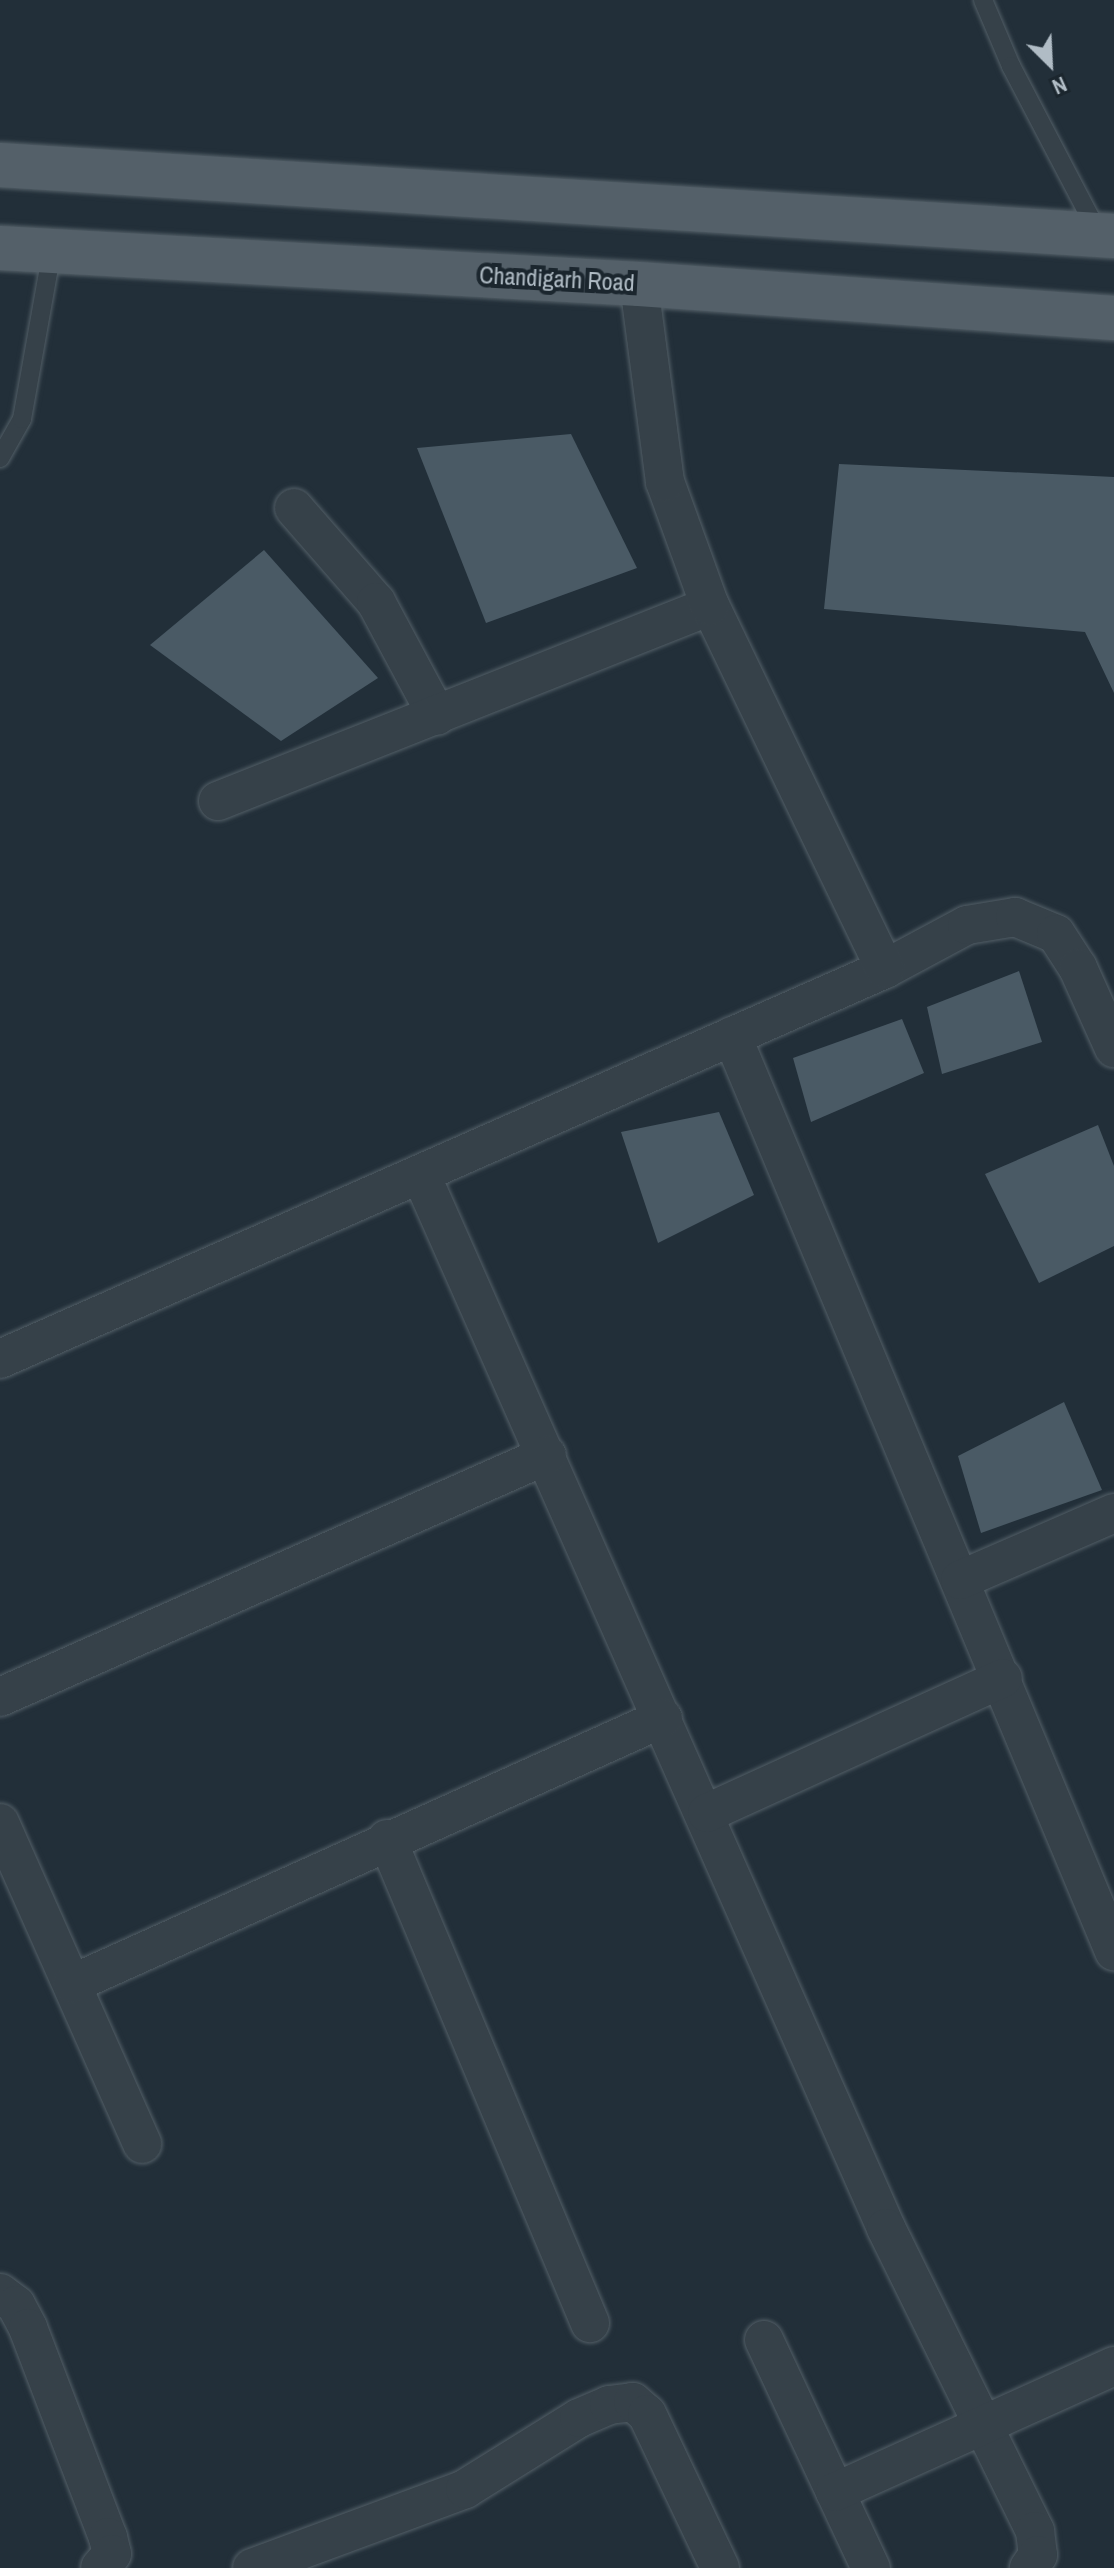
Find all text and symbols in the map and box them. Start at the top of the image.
north arrow [1010,24,1090,104]
text: N [1048,70,1072,102]
street label: Chandigarh Road [479,261,635,297]

